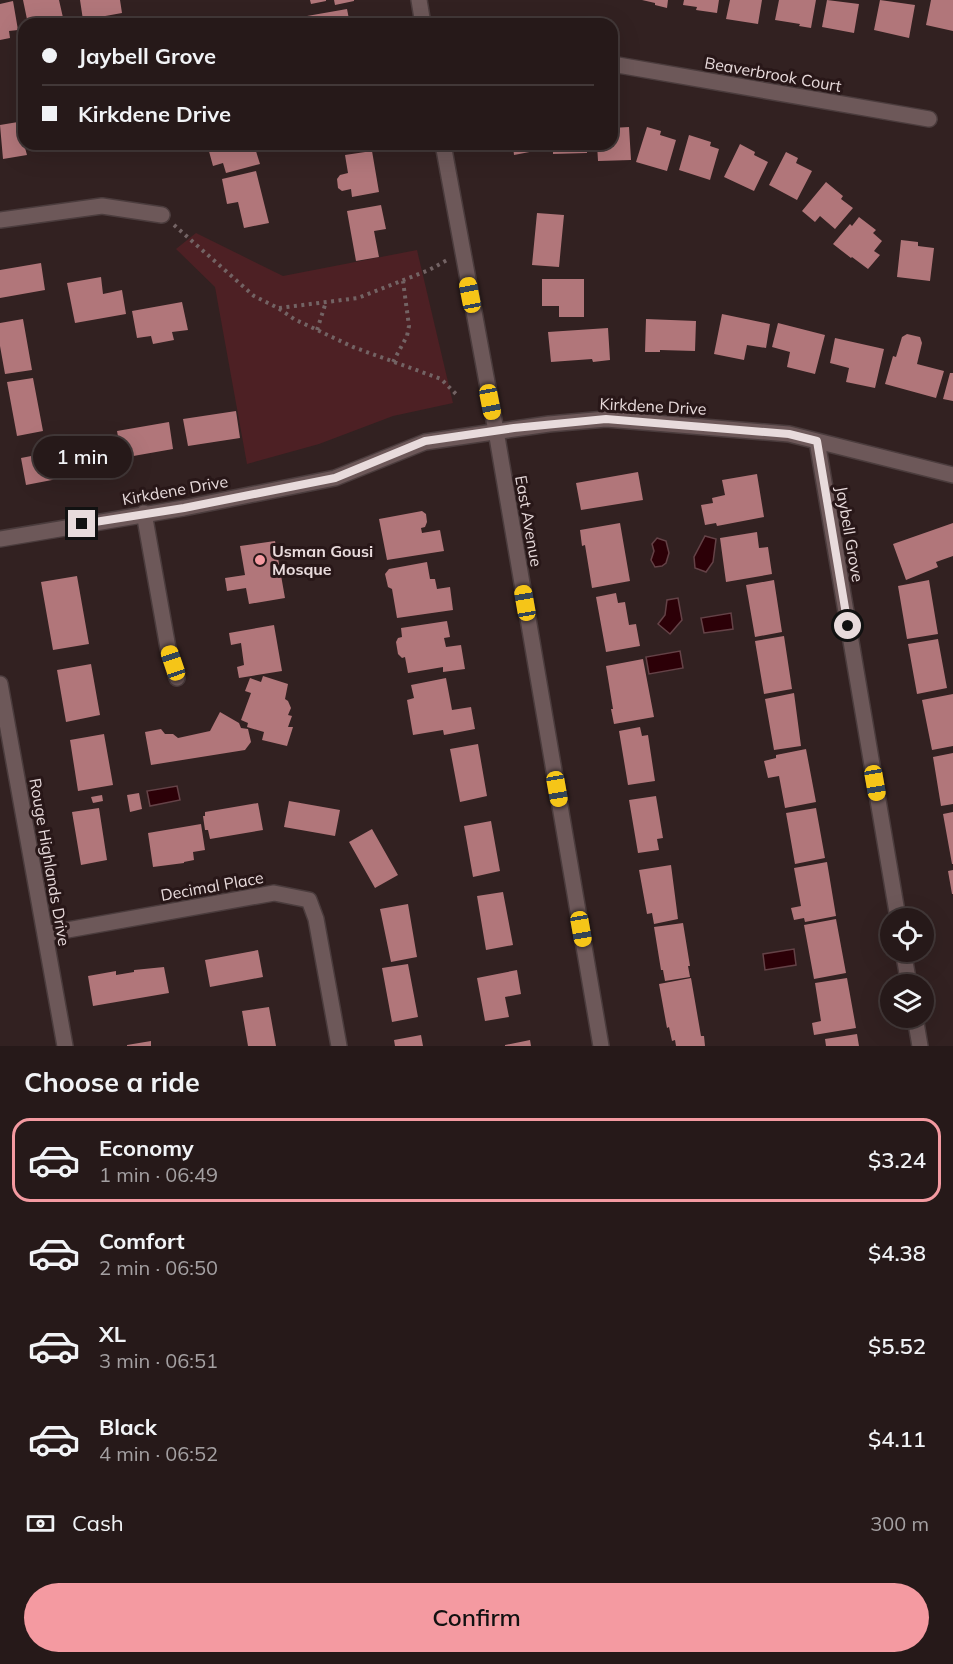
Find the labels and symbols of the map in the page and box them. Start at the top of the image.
street label: Beaverbrook Court [703,52,843,96]
car [458,276,482,314]
car [478,383,502,421]
street label: Kirkdene Drive [599,393,707,419]
callout: 1 min [32,437,132,479]
street label: Kirkdene Drive [121,471,229,509]
street label: East Avenue [511,474,547,568]
street label: Jaybell Grove [832,485,868,583]
route end [68,510,95,537]
place label: Usman Gousi Mosque [272,541,373,579]
marker: Usman Gousi Mosque [253,553,267,567]
car [513,584,537,622]
route start [834,612,861,639]
car [159,643,187,683]
car [863,764,887,802]
car [545,770,569,808]
street label: Rouge Highlands Drive [25,777,75,947]
street label: Decimal Place [159,867,265,905]
car [569,910,593,948]

